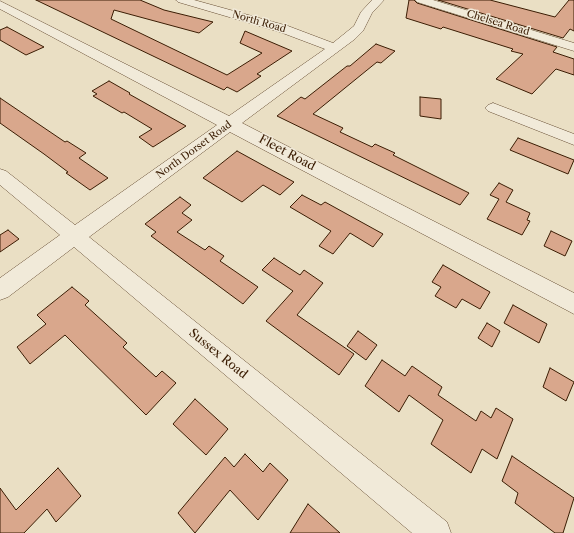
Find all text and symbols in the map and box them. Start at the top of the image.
street label: Chelsea Road [465,8,531,38]
street label: North Road [231,9,287,35]
street label: North Dorset Road [154,119,234,181]
street label: Fleet Road [256,132,318,174]
street label: Sussex Road [186,326,250,382]

